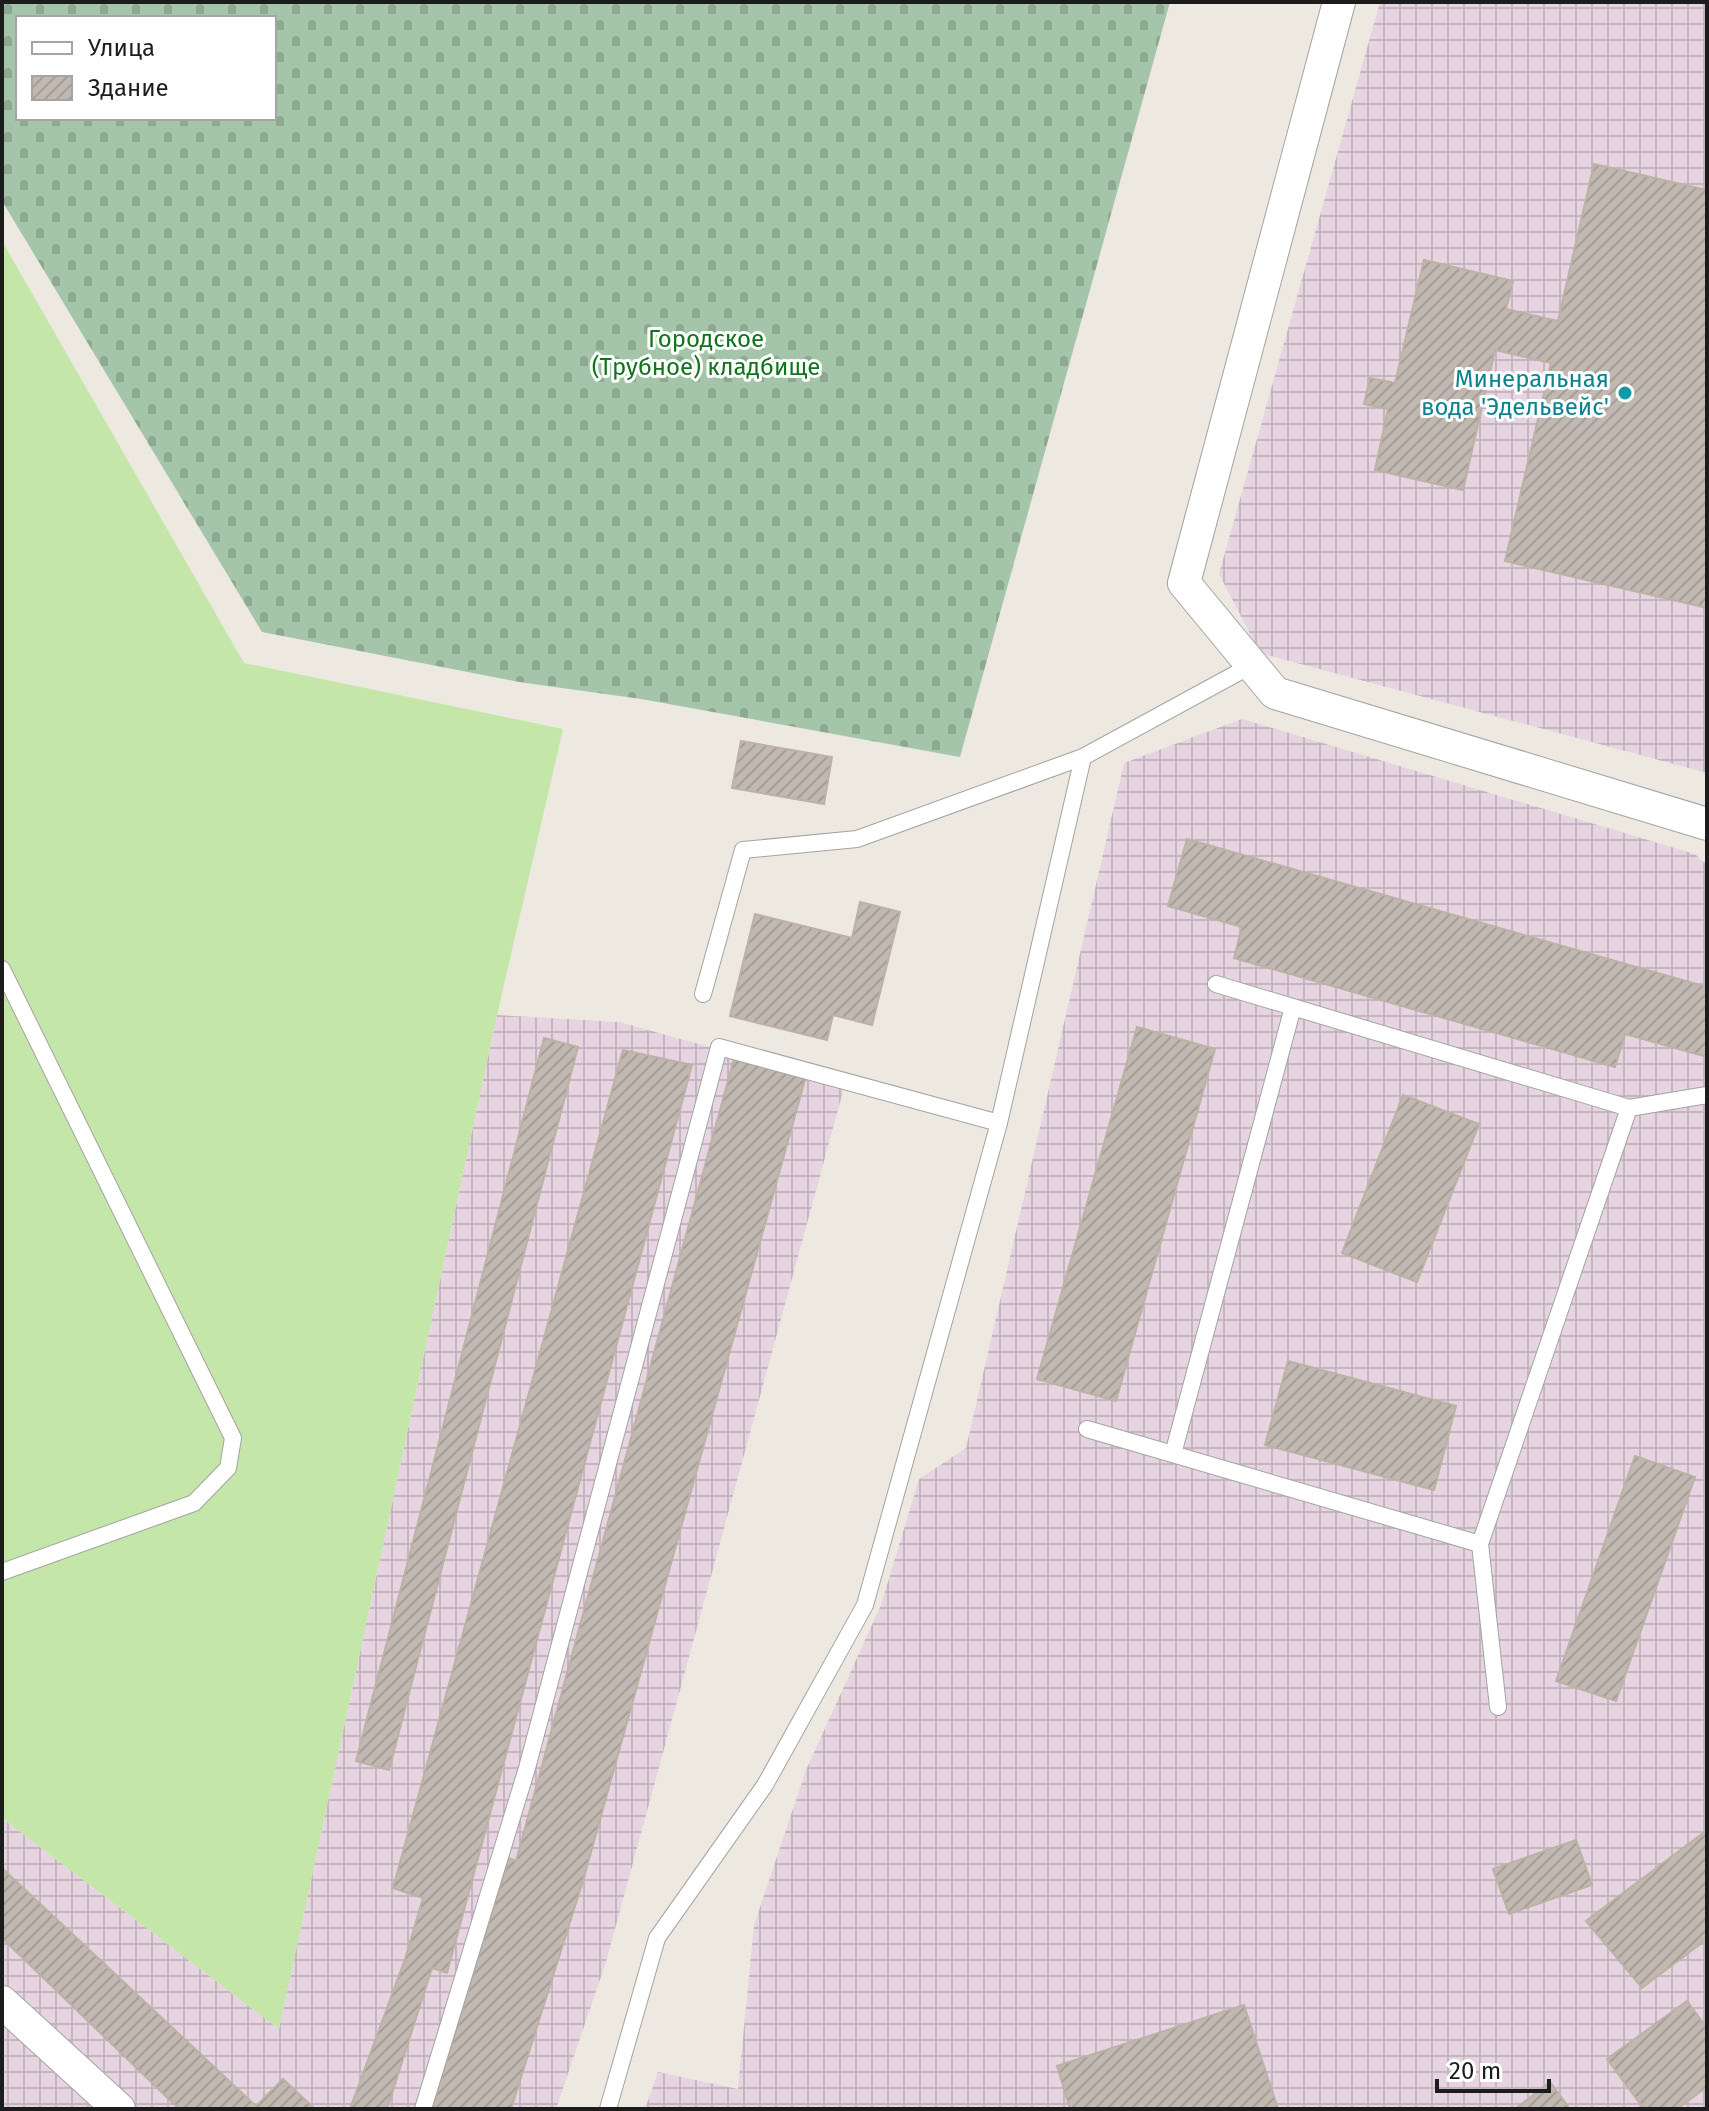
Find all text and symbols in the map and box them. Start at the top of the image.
legend [16,16,276,120]
text: Улица [88,34,155,62]
text: Здание [88,74,169,102]
park label: Городское (Трубное) кладбище [592,325,820,381]
place label: Минеральная вода 'Эдельвейс' [1421,365,1609,421]
marker: Минеральная вода 'Эдельвейс' [1616,384,1634,402]
scale bar [1437,2043,1549,2093]
text: 20 m [1449,2057,1501,2085]

